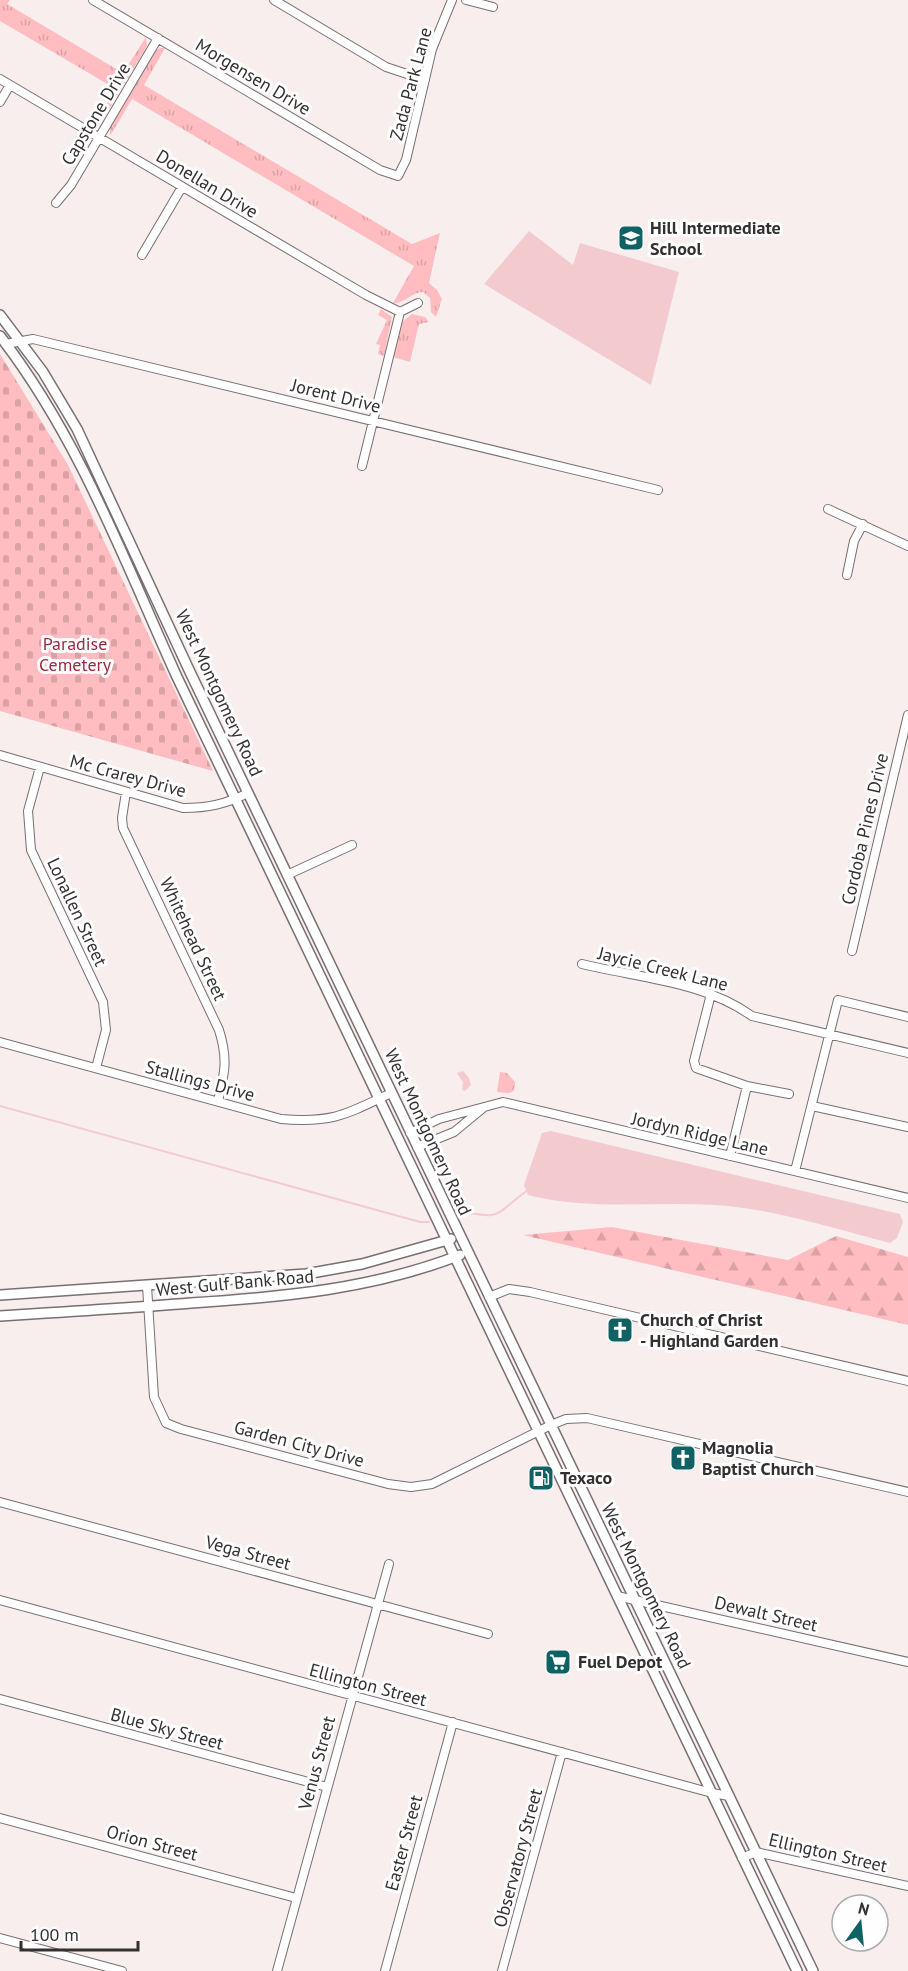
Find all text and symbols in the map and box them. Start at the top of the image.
street label: Zada Park Lane [384,25,437,143]
street label: Morgensen Drive [191,33,315,120]
street label: Capstone Drive [56,58,135,169]
street label: Donellan Drive [152,144,262,223]
place label: Hill Intermediate School [650,216,781,260]
school or university icon: Hill Intermediate School [616,223,646,253]
street label: Jorent Drive [288,373,383,418]
street label: West Montgomery Road [171,606,268,780]
park label: Paradise Cemetery [39,632,112,676]
street label: Mc Crarey Drive [67,749,189,802]
street label: Cordoba Pines Drive [836,751,893,907]
street label: Lonallen Street [42,854,113,970]
street label: Whitehead Street [155,874,232,1004]
street label: Jaycie Creek Lane [595,941,731,996]
street label: West Montgomery Road [380,1045,477,1219]
street label: Stallings Drive [143,1055,257,1106]
street label: Jordyn Ridge Lane [629,1106,771,1160]
street label: West Gulf Bank Road [155,1264,315,1301]
place label: Church of Christ - Highland Garden [640,1308,779,1352]
church icon: Church of Christ - Highland Garden [605,1315,635,1345]
street label: Garden City Drive [232,1415,367,1472]
place label: Magnolia Baptist Church [702,1436,814,1480]
church icon: Magnolia Baptist Church [668,1443,698,1473]
fuel station icon: Texaco [526,1463,556,1493]
place label: Texaco [560,1466,613,1489]
street label: West Montgomery Road [596,1499,697,1672]
street label: Vega Street [202,1530,293,1575]
street label: Dewalt Street [712,1590,820,1637]
supermarket icon: Fuel Depot [543,1647,573,1677]
place label: Fuel Depot [578,1650,663,1673]
street label: Ellington Street [307,1658,429,1711]
street label: Blue Sky Street [108,1702,226,1755]
street label: Venus Street [293,1713,340,1813]
street label: Observatory Street [488,1786,547,1930]
street label: Easter Street [380,1793,427,1893]
street label: Orion Street [104,1819,200,1866]
street label: Ellington Street [767,1828,889,1877]
north arrow [830,1893,890,1953]
text: N [856,1897,872,1920]
scale bar [21,1914,138,1952]
text: 100 m [30,1923,79,1946]

